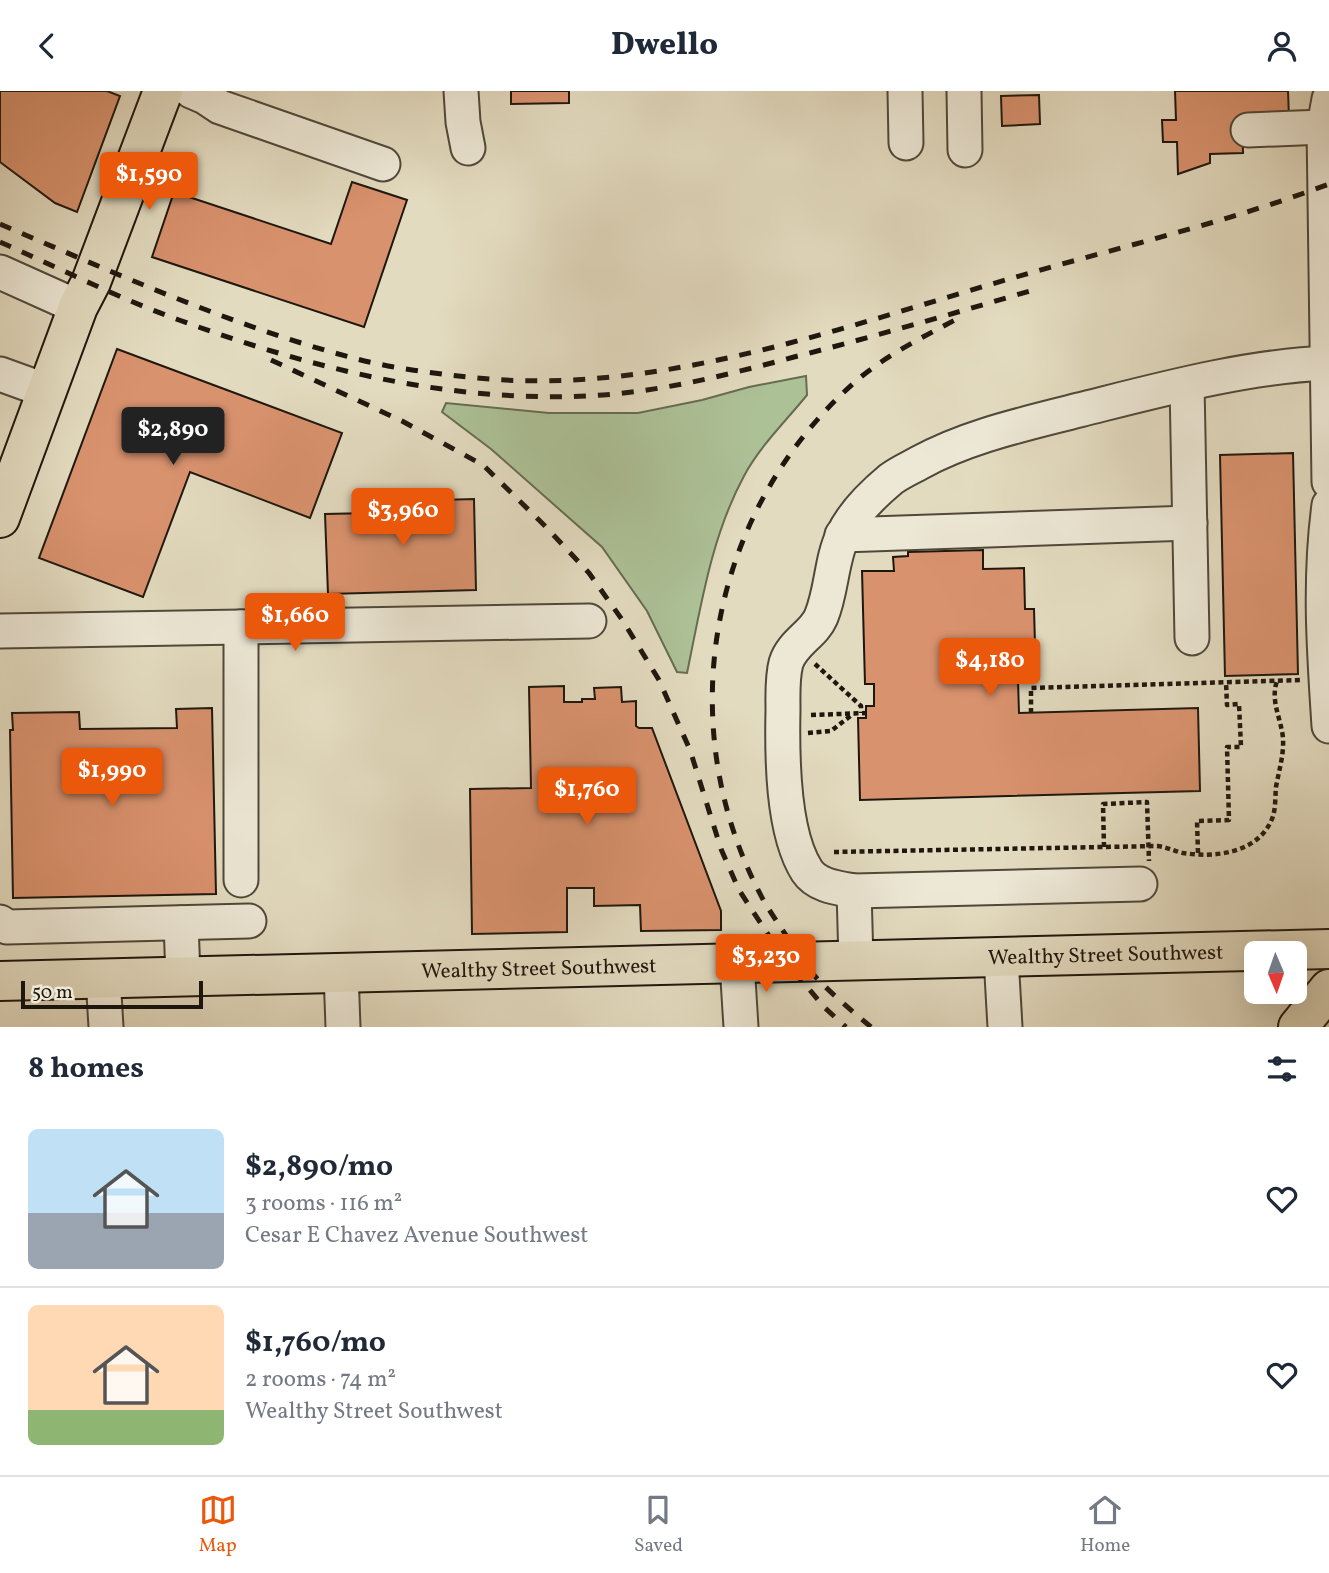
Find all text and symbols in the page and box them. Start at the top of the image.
text: Dwello [611,24,718,68]
icon: back [28,27,66,65]
icon: person [1263,27,1301,65]
pin: $1,590 [92,152,206,212]
text: $1,590 [116,159,182,191]
pin: $2,890 [116,407,230,467]
text: $2,890 [137,414,209,446]
pin: $3,960 [346,489,460,548]
text: $3,960 [367,495,439,527]
pin: $1,660 [238,594,352,653]
text: $1,660 [261,600,329,632]
pin: $4,180 [933,639,1047,698]
text: $4,180 [955,645,1025,677]
pin: $1,990 [55,749,169,808]
text: $1,990 [78,755,146,787]
pin: $1,760 [530,767,644,827]
text: $1,760 [554,774,620,806]
pin: $3,230 [709,935,823,994]
street label: Wealthy Street Southwest [988,939,1224,973]
text: $3,230 [732,941,800,973]
north arrow [1244,941,1307,1005]
map controls [1244,941,1307,1004]
street label: Wealthy Street Southwest [421,952,657,987]
scale bar [21,978,203,1010]
text: 50 m [32,980,73,1006]
text: 8 homes [28,1048,144,1090]
icon: filters [1263,1050,1301,1088]
text: $2,890/mo [245,1146,393,1188]
icon: home [84,1157,168,1241]
icon: heart [1263,1180,1301,1218]
text: 3 rooms · 116 m² [245,1188,402,1220]
text: Cesar E Chavez Avenue Southwest [245,1220,588,1252]
text: $1,760/mo [245,1322,386,1364]
icon: home [84,1333,168,1417]
icon: heart [1263,1356,1301,1394]
text: 2 rooms · 74 m² [245,1364,396,1396]
text: Wealthy Street Southwest [245,1396,503,1428]
tab: Map [199,1491,237,1559]
tab: Saved [634,1491,683,1559]
tab: Home [1080,1491,1130,1559]

